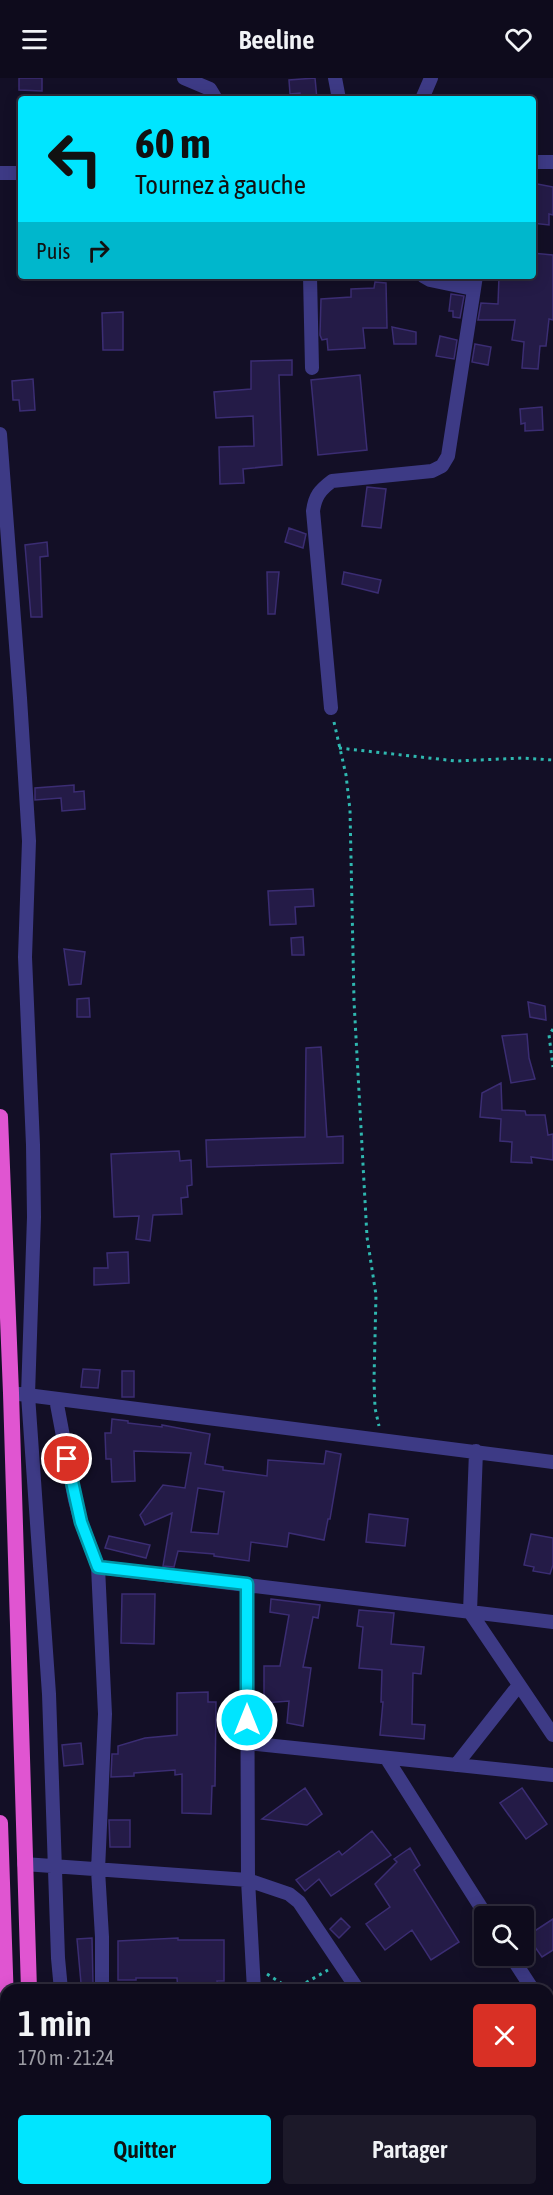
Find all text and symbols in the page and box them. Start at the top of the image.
icon: menu [18,23,51,56]
icon: heart [502,23,535,56]
text: Beeline [239,24,314,55]
text: 60 m [135,119,210,167]
icon: left [36,120,114,198]
text: Tournez à gauche [135,169,306,200]
icon: right [82,234,115,267]
text: Puis [36,238,70,264]
pin [41,1433,92,1484]
icon: arrive [50,1442,83,1475]
position arrow [215,1688,279,1752]
map controls [474,1906,534,1966]
button: search [474,1906,534,1966]
text: 1 min [18,2002,92,2044]
button: close [473,2004,536,2067]
text: 170 m · 21:24 [18,2046,114,2069]
button: Quitter [18,2115,271,2184]
button: Partager [283,2115,536,2184]

